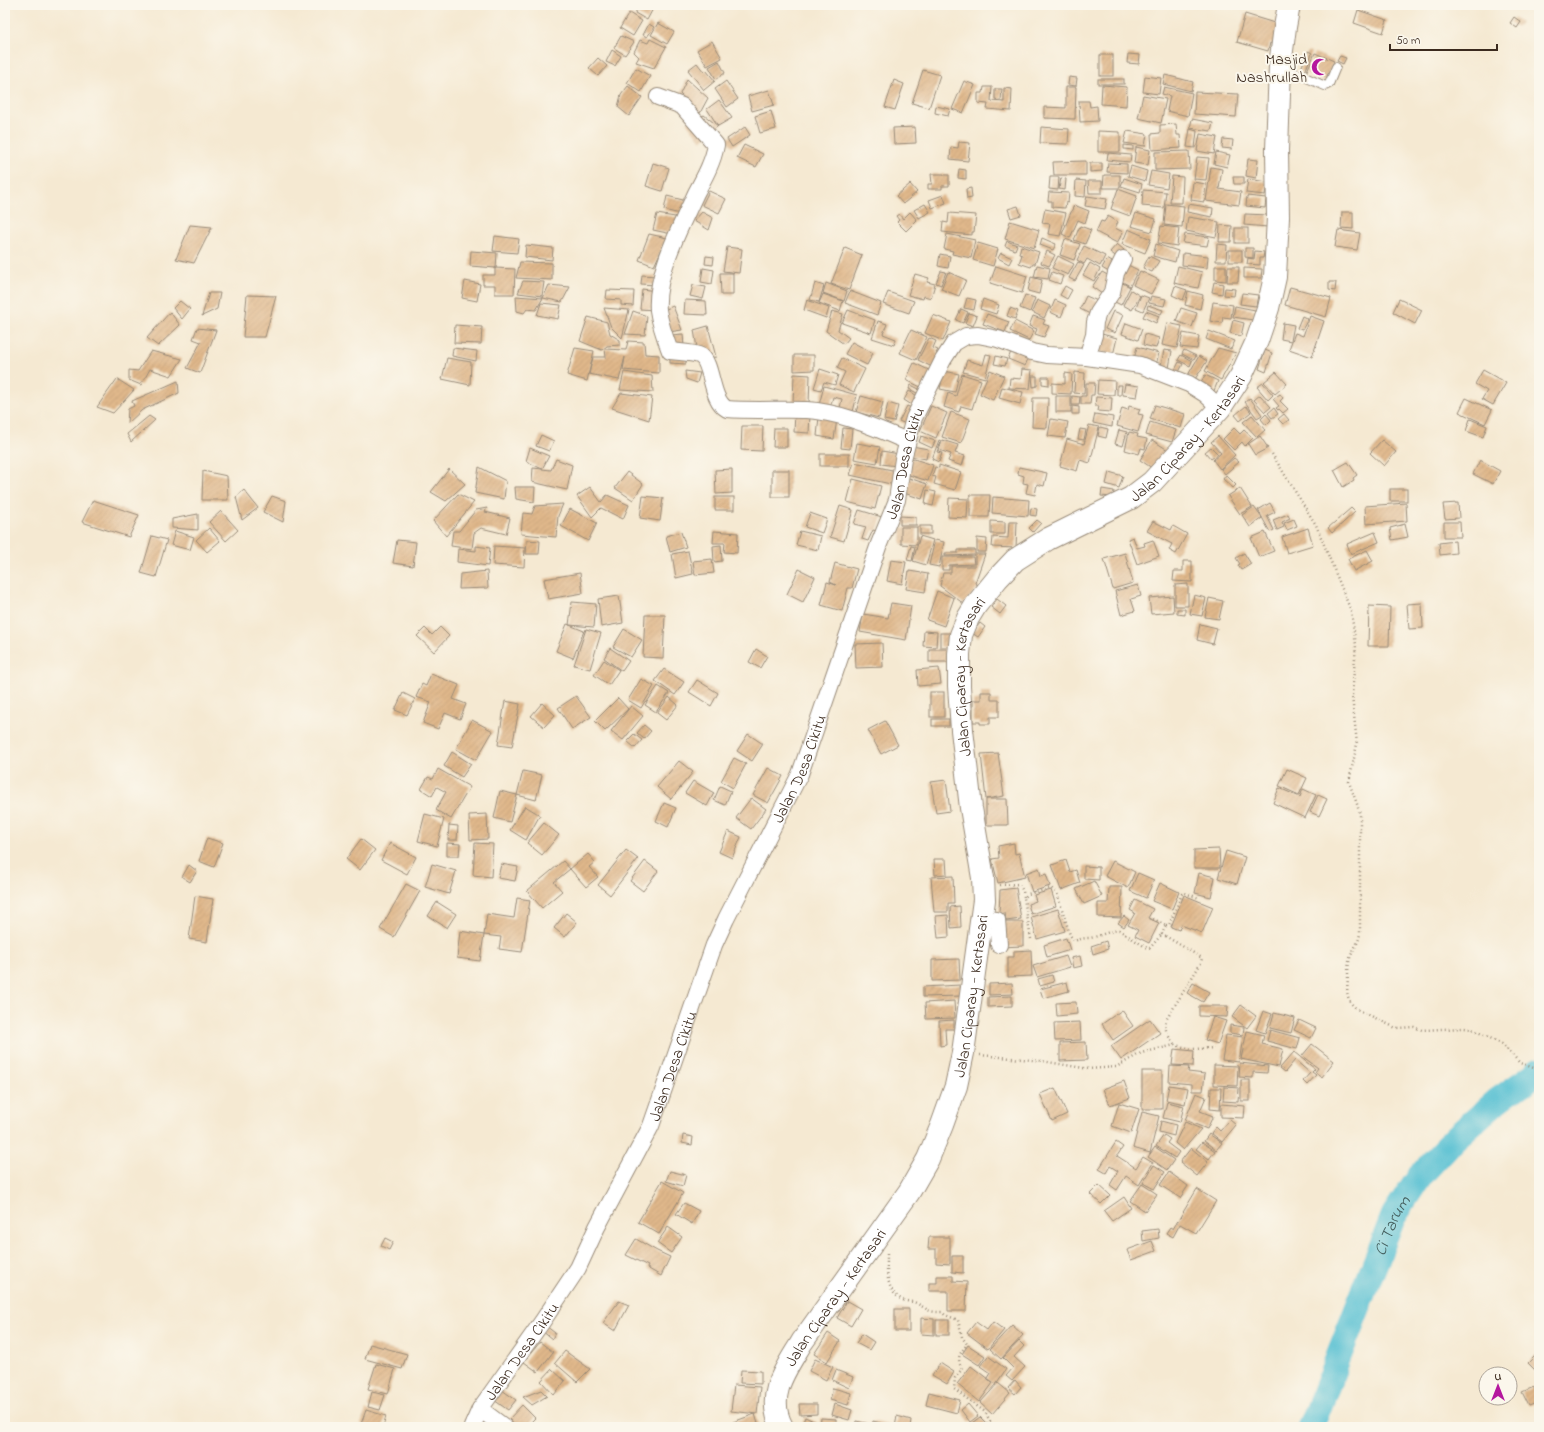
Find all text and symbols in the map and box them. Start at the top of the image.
scale bar [1390,26,1497,52]
text: 50 m [1396,32,1420,50]
place label: Masjid Nashrullah [1236,48,1307,90]
mosque icon: Masjid Nashrullah [1310,57,1330,77]
street label: Jalan Ciparay - Kertasari [1125,371,1252,509]
street label: Jalan Desa Cikitu [880,403,932,524]
street label: Jalan Ciparay - Kertasari [949,592,992,758]
street label: Jalan Desa Cikitu [767,712,834,828]
street label: Jalan Ciparay - Kertasari [948,913,996,1080]
street label: Jalan Desa Cikitu [644,1008,704,1125]
water label: Ci Tarum [1368,1191,1418,1260]
street label: Jalan Ciparay - Kertasari [780,1224,893,1372]
street label: Jalan Desa Cikitu [480,1298,566,1406]
north arrow [1478,1366,1518,1406]
text: U [1495,1369,1502,1385]

